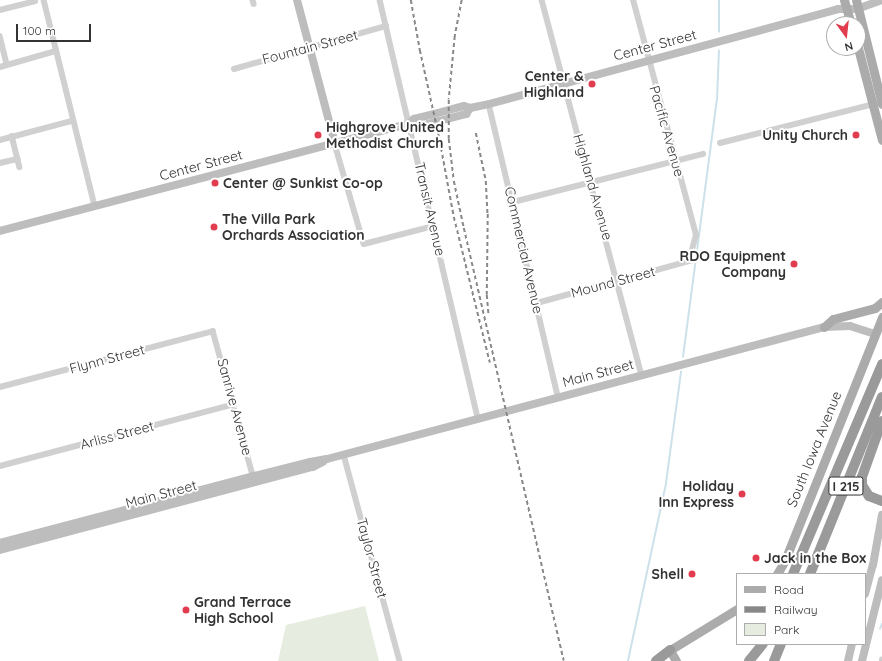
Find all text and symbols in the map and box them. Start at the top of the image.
scale bar [18,16,93,42]
north arrow [826,16,866,56]
text: 100 m [23,23,56,38]
street label: Fountain Street [260,26,360,68]
street label: Center Street [612,26,698,64]
text: N [843,39,855,54]
place label: Center & Highland [524,68,584,100]
marker: Center & Highland [587,79,597,89]
street label: Pacific Avenue [646,84,688,178]
place label: Highgrove United Methodist Church [326,119,444,152]
place label: Unity Church [762,127,848,143]
marker: Highgrove United Methodist Church [313,130,323,140]
marker: Unity Church [851,130,861,140]
street label: Highland Avenue [570,132,616,242]
street label: Center Street [158,146,244,184]
street label: Transit Avenue [411,161,449,257]
place label: Center @ Sunkist Co-op [223,175,383,191]
marker: Center @ Sunkist Co-op [210,178,220,188]
street label: Commercial Avenue [501,185,547,315]
place label: The Villa Park Orchards Association [222,211,365,244]
marker: The Villa Park Orchards Association [209,222,219,232]
place label: RDO Equipment Company [680,248,786,280]
marker: RDO Equipment Company [789,259,799,269]
street label: Mound Street [569,263,657,301]
street label: Flynn Street [68,341,146,377]
street label: Main Street [560,355,636,391]
street label: Sanrive Avenue [214,357,256,457]
street label: South Iowa Avenue [783,389,845,509]
street label: Arliss Street [78,417,156,453]
road number: I 215 [828,475,864,497]
street label: Main Street [123,476,199,512]
place label: Holiday Inn Express [658,478,734,510]
marker: Holiday Inn Express [737,489,747,499]
street label: Taylor Street [353,516,391,600]
place label: Jack in the Box [764,550,866,566]
marker: Jack in the Box [751,553,761,563]
place label: Shell [652,566,684,582]
marker: Shell [687,569,697,579]
legend [736,573,866,645]
text: Road [774,582,804,597]
place label: Grand Terrace High School [194,594,291,626]
text: Railway [774,602,818,617]
marker: Grand Terrace High School [181,605,191,615]
text: Park [774,622,799,637]

